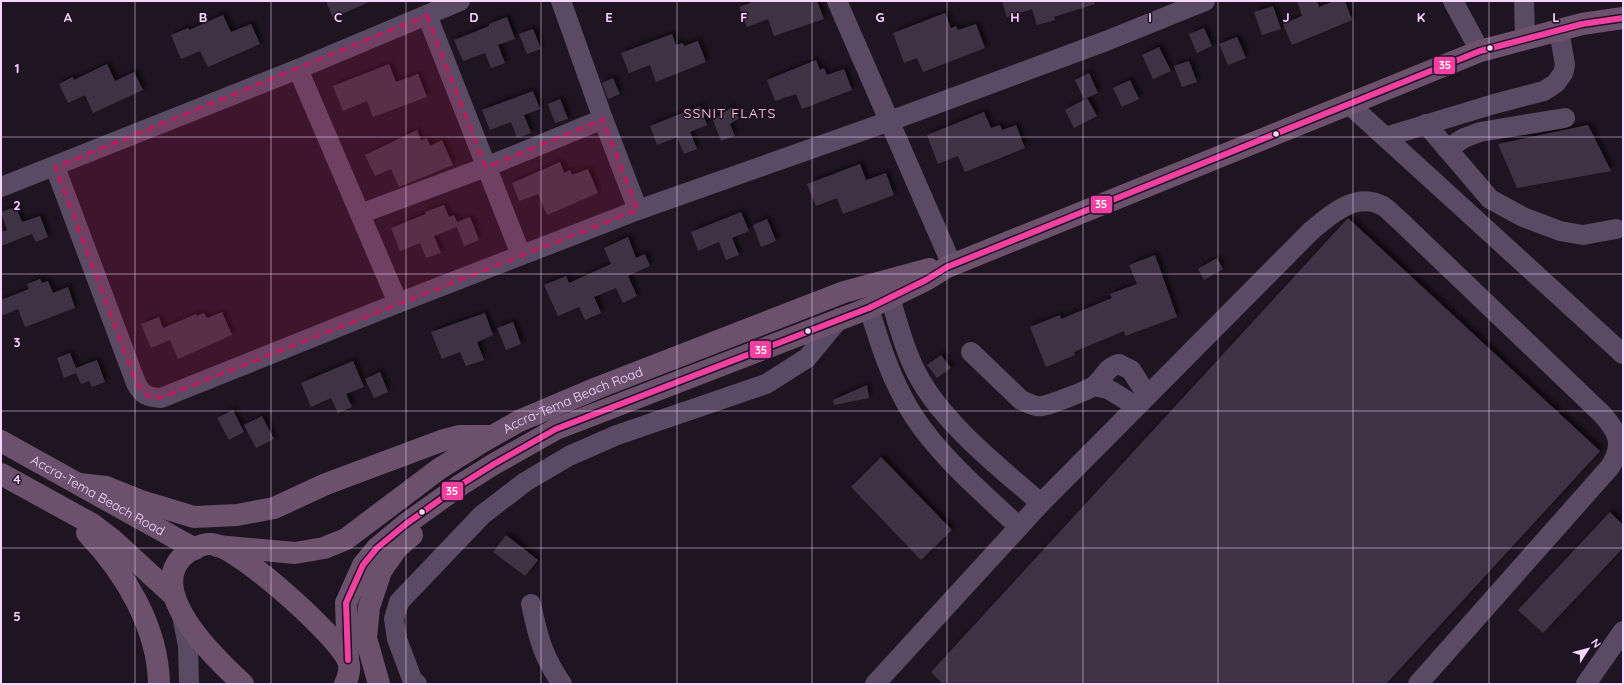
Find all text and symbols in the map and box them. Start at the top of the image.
text: A [64,9,73,25]
text: B [199,9,207,25]
text: C [334,9,342,25]
text: D [469,9,479,25]
text: E [605,9,613,25]
text: F [740,9,748,25]
text: G [875,9,885,25]
text: H [1010,9,1020,25]
text: I [1148,9,1152,25]
text: J [1282,9,1290,25]
text: K [1417,9,1426,25]
text: L [1552,9,1560,25]
unlabelled marker [1485,43,1495,53]
line badge: 35 [1433,56,1456,75]
text: 35 [1439,58,1451,72]
text: 1 [14,60,20,76]
district label: SSNIT FLATS [684,104,776,122]
unlabelled marker [1271,129,1281,139]
line badge: 35 [1090,195,1113,214]
text: 2 [13,197,21,213]
text: 35 [1095,197,1107,211]
unlabelled marker [803,326,813,336]
text: 3 [14,334,21,350]
line badge: 35 [749,340,772,359]
text: 35 [755,343,767,357]
street label: Accra-Tema Beach Road [500,363,645,437]
street label: Accra-Tema Beach Road [28,451,168,539]
text: 4 [13,471,21,487]
line badge: 35 [441,481,464,501]
text: 35 [446,484,458,498]
unlabelled marker [417,507,427,517]
text: 5 [13,608,21,624]
north arrow [1568,629,1608,669]
text: N [1588,636,1604,651]

